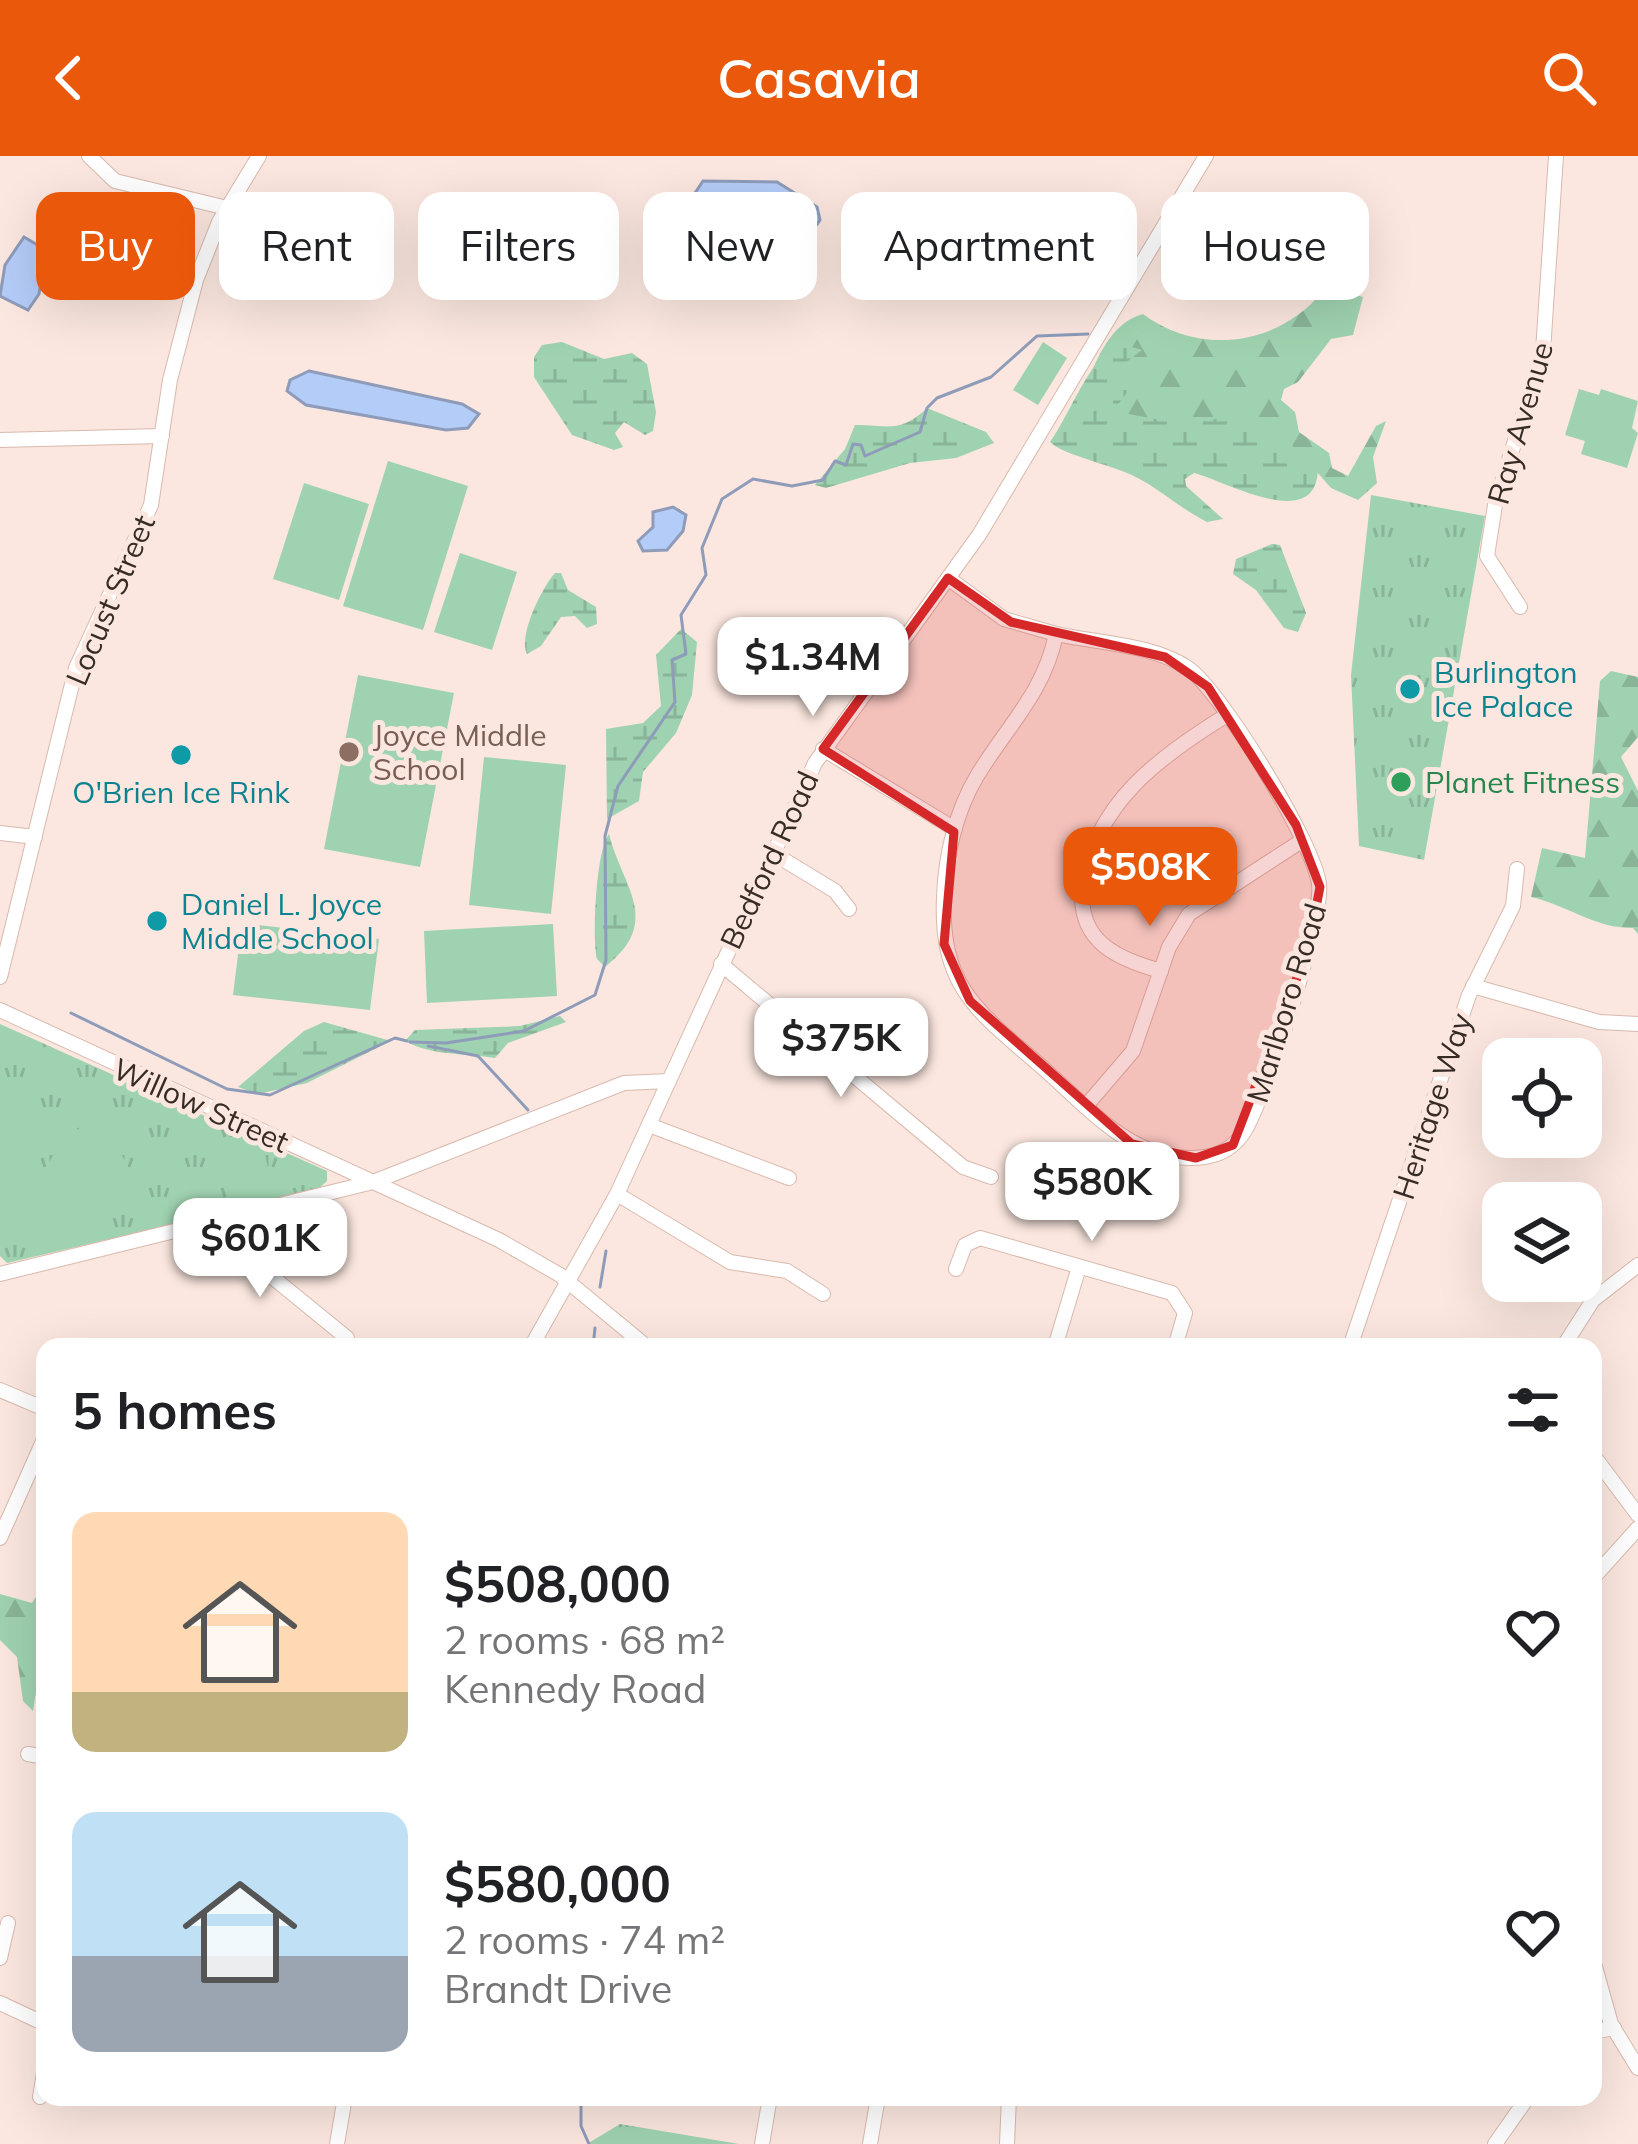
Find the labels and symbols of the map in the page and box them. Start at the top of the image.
street label: Ray Avenue [1479,338,1561,508]
street label: Locust Street [57,509,163,691]
pin: $1.34M [715,617,911,719]
place label: Burlington Ice Palace [1434,653,1578,725]
marker: Burlington Ice Palace [1397,676,1423,702]
place label: Joyce Middle School [373,716,547,788]
marker: Joyce Middle School [336,739,362,765]
marker: O'Brien Ice Rink [168,742,194,768]
place label: Planet Fitness [1425,763,1620,801]
street label: Bedford Road [711,765,827,955]
marker: Planet Fitness [1388,769,1414,795]
place label: O'Brien Ice Rink [72,773,290,811]
pin: $508K [1066,827,1234,929]
place label: Daniel L. Joyce Middle School [181,885,382,957]
street label: Marlboro Road [1238,899,1334,1107]
marker: Daniel L. Joyce Middle School [144,908,170,934]
pin: $375K [757,998,925,1100]
street label: Heritage Way [1384,1008,1480,1204]
street label: Willow Street [107,1049,295,1161]
pin: $580K [1008,1142,1176,1244]
pin: $601K [176,1198,344,1300]

